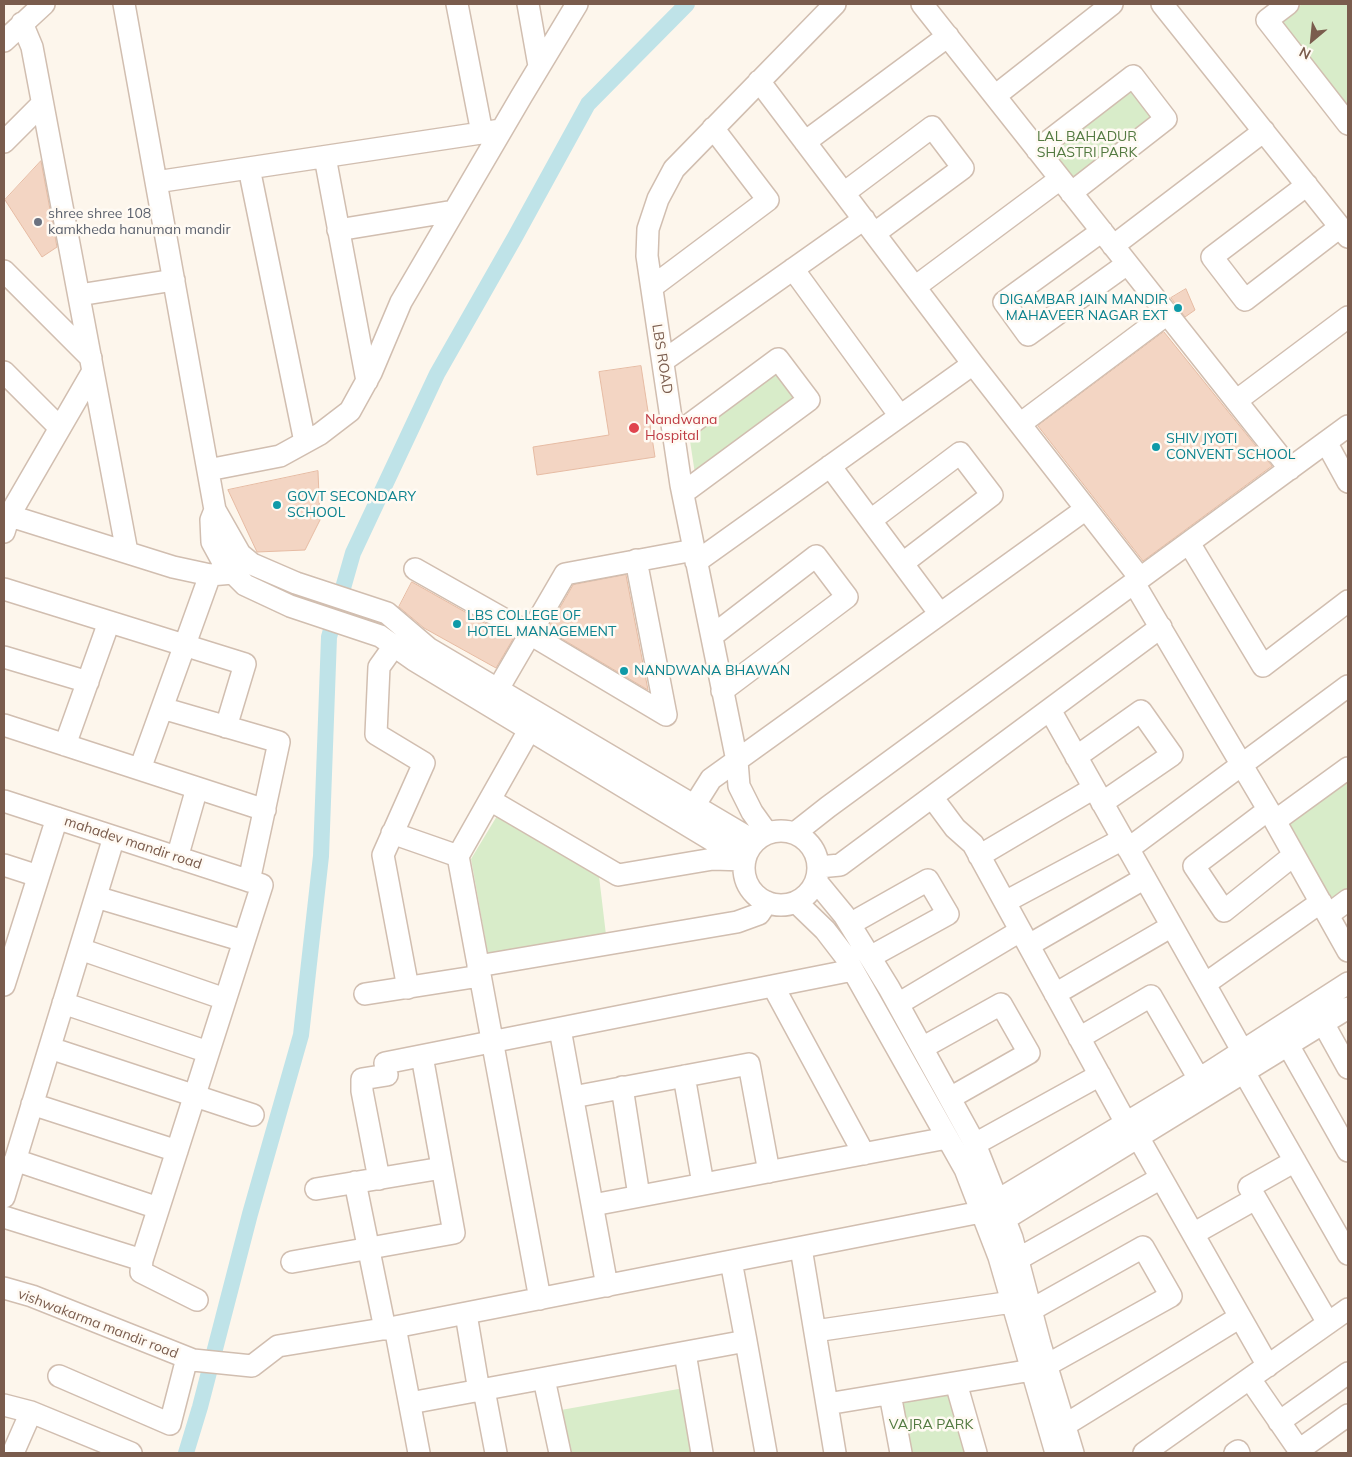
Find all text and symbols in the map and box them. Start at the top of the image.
north arrow [1287,15,1337,65]
text: N [1296,43,1314,64]
park label: LAL BAHADUR SHASTRI PARK [1037,129,1137,162]
place label: shree shree 108 kamkheda hanuman mandir [48,206,230,238]
marker: shree shree 108 kamkheda hanuman mandir [32,216,44,228]
place label: DIGAMBAR JAIN MANDIR MAHAVEER NAGAR EXT [999,292,1168,324]
marker: DIGAMBAR JAIN MANDIR MAHAVEER NAGAR EXT [1172,302,1184,314]
street label: LBS ROAD [648,323,676,395]
place label: Nandwana Hospital [645,412,717,444]
marker: Nandwana Hospital [627,421,641,435]
place label: SHIV JYOTI CONVENT SCHOOL [1166,431,1295,464]
marker: SHIV JYOTI CONVENT SCHOOL [1150,441,1162,453]
place label: GOVT SECONDARY SCHOOL [287,489,416,522]
marker: GOVT SECONDARY SCHOOL [271,499,283,511]
place label: LBS COLLEGE OF HOTEL MANAGEMENT [467,608,616,640]
marker: LBS COLLEGE OF HOTEL MANAGEMENT [451,618,463,630]
place label: NANDWANA BHAWAN [634,663,790,679]
marker: NANDWANA BHAWAN [618,665,630,677]
street label: mahadev mandir road [62,813,204,873]
street label: vishwakarma mandir road [15,1286,181,1362]
park label: VAJRA PARK [889,1417,973,1433]

